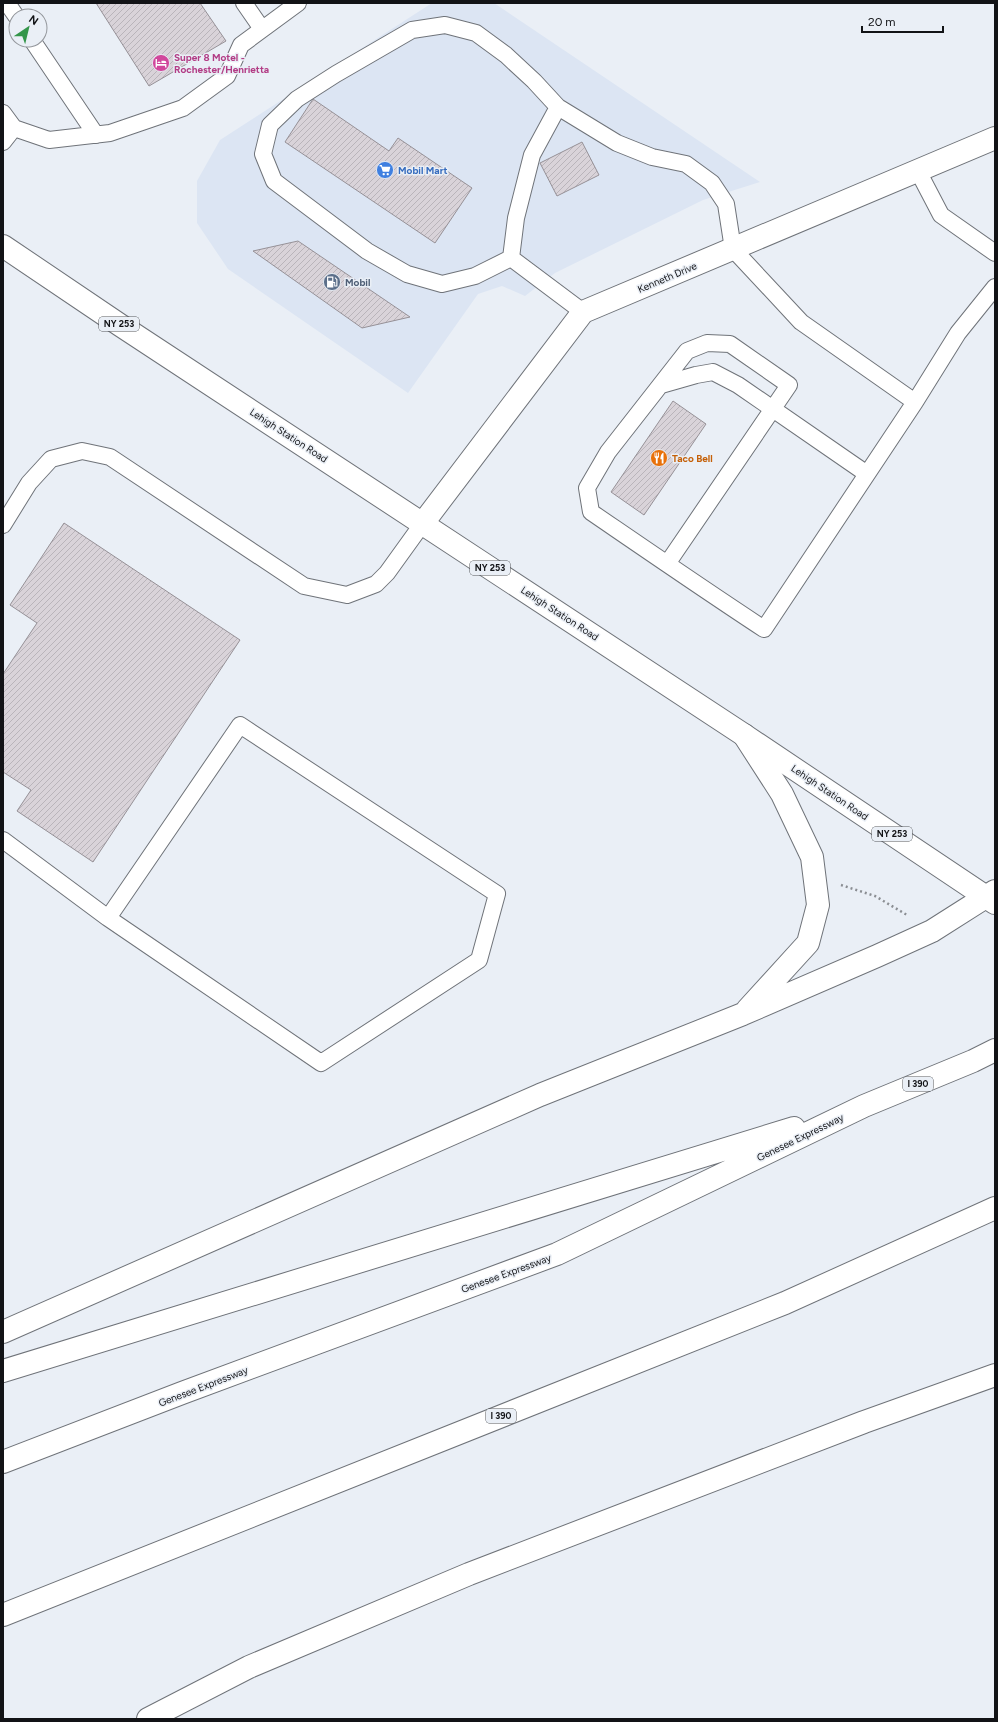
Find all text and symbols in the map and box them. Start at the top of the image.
north arrow [8,8,48,48]
scale bar [862,8,943,34]
text: N [26,12,41,28]
text: 20 m [868,15,896,29]
place label: Super 8 Motel - Rochester/Henrietta [174,51,269,76]
hotel icon: Super 8 Motel - Rochester/Henrietta [151,53,171,73]
supermarket icon: Mobil Mart [375,160,395,180]
place label: Mobil Mart [398,164,448,177]
street label: Kenneth Drive [636,259,699,296]
fuel station icon: Mobil [322,272,342,292]
place label: Mobil [345,276,370,289]
road number: NY 253 [99,317,139,331]
street label: Lehigh Station Road [247,405,330,466]
restaurant icon: Taco Bell [649,448,669,468]
place label: Taco Bell [672,452,713,465]
road number: NY 253 [470,561,510,575]
street label: Lehigh Station Road [518,583,601,644]
street label: Lehigh Station Road [789,762,871,823]
road number: NY 253 [872,827,912,841]
road number: I 390 [903,1077,933,1091]
street label: Genesee Expressway [755,1110,846,1164]
street label: Genesee Expressway [459,1251,554,1296]
street label: Genesee Expressway [157,1363,250,1410]
road number: I 390 [486,1409,516,1423]

